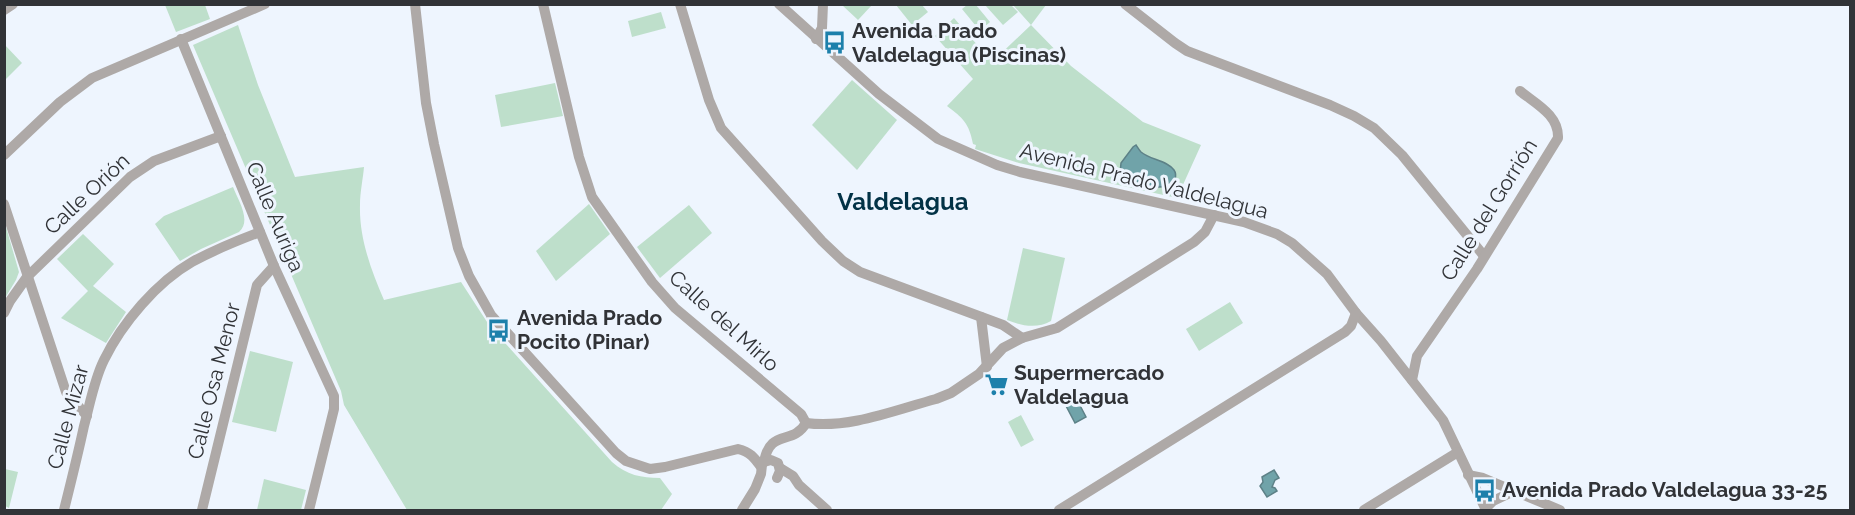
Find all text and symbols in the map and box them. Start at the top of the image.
place label: Avenida Prado Valdelagua (Piscinas) [852,18,1066,67]
bus stop icon: Avenida Prado Valdelagua (Piscinas) [821,30,847,56]
street label: Calle del Gorrión [1435,134,1542,285]
street label: Avenida Prado Valdelagua [1017,138,1271,224]
street label: Calle Orión [39,148,134,239]
street label: Calle Auriga [241,158,310,276]
district label: Valdelagua [837,187,969,216]
street label: Calle del Mirlo [664,265,784,377]
street label: Calle Osa Menor [182,299,245,462]
place label: Avenida Prado Pocito (Pinar) [517,305,663,354]
bus stop icon: Avenida Prado Pocito (Pinar) [486,317,512,343]
place label: Supermercado Valdelagua [1014,360,1164,409]
street label: Calle Mizar [42,361,94,472]
supermarket icon: Supermercado Valdelagua [983,372,1009,398]
bus stop icon: Avenida Prado Valdelagua 33-25 [1471,477,1497,503]
place label: Avenida Prado Valdelagua 33-25 [1502,477,1827,502]

